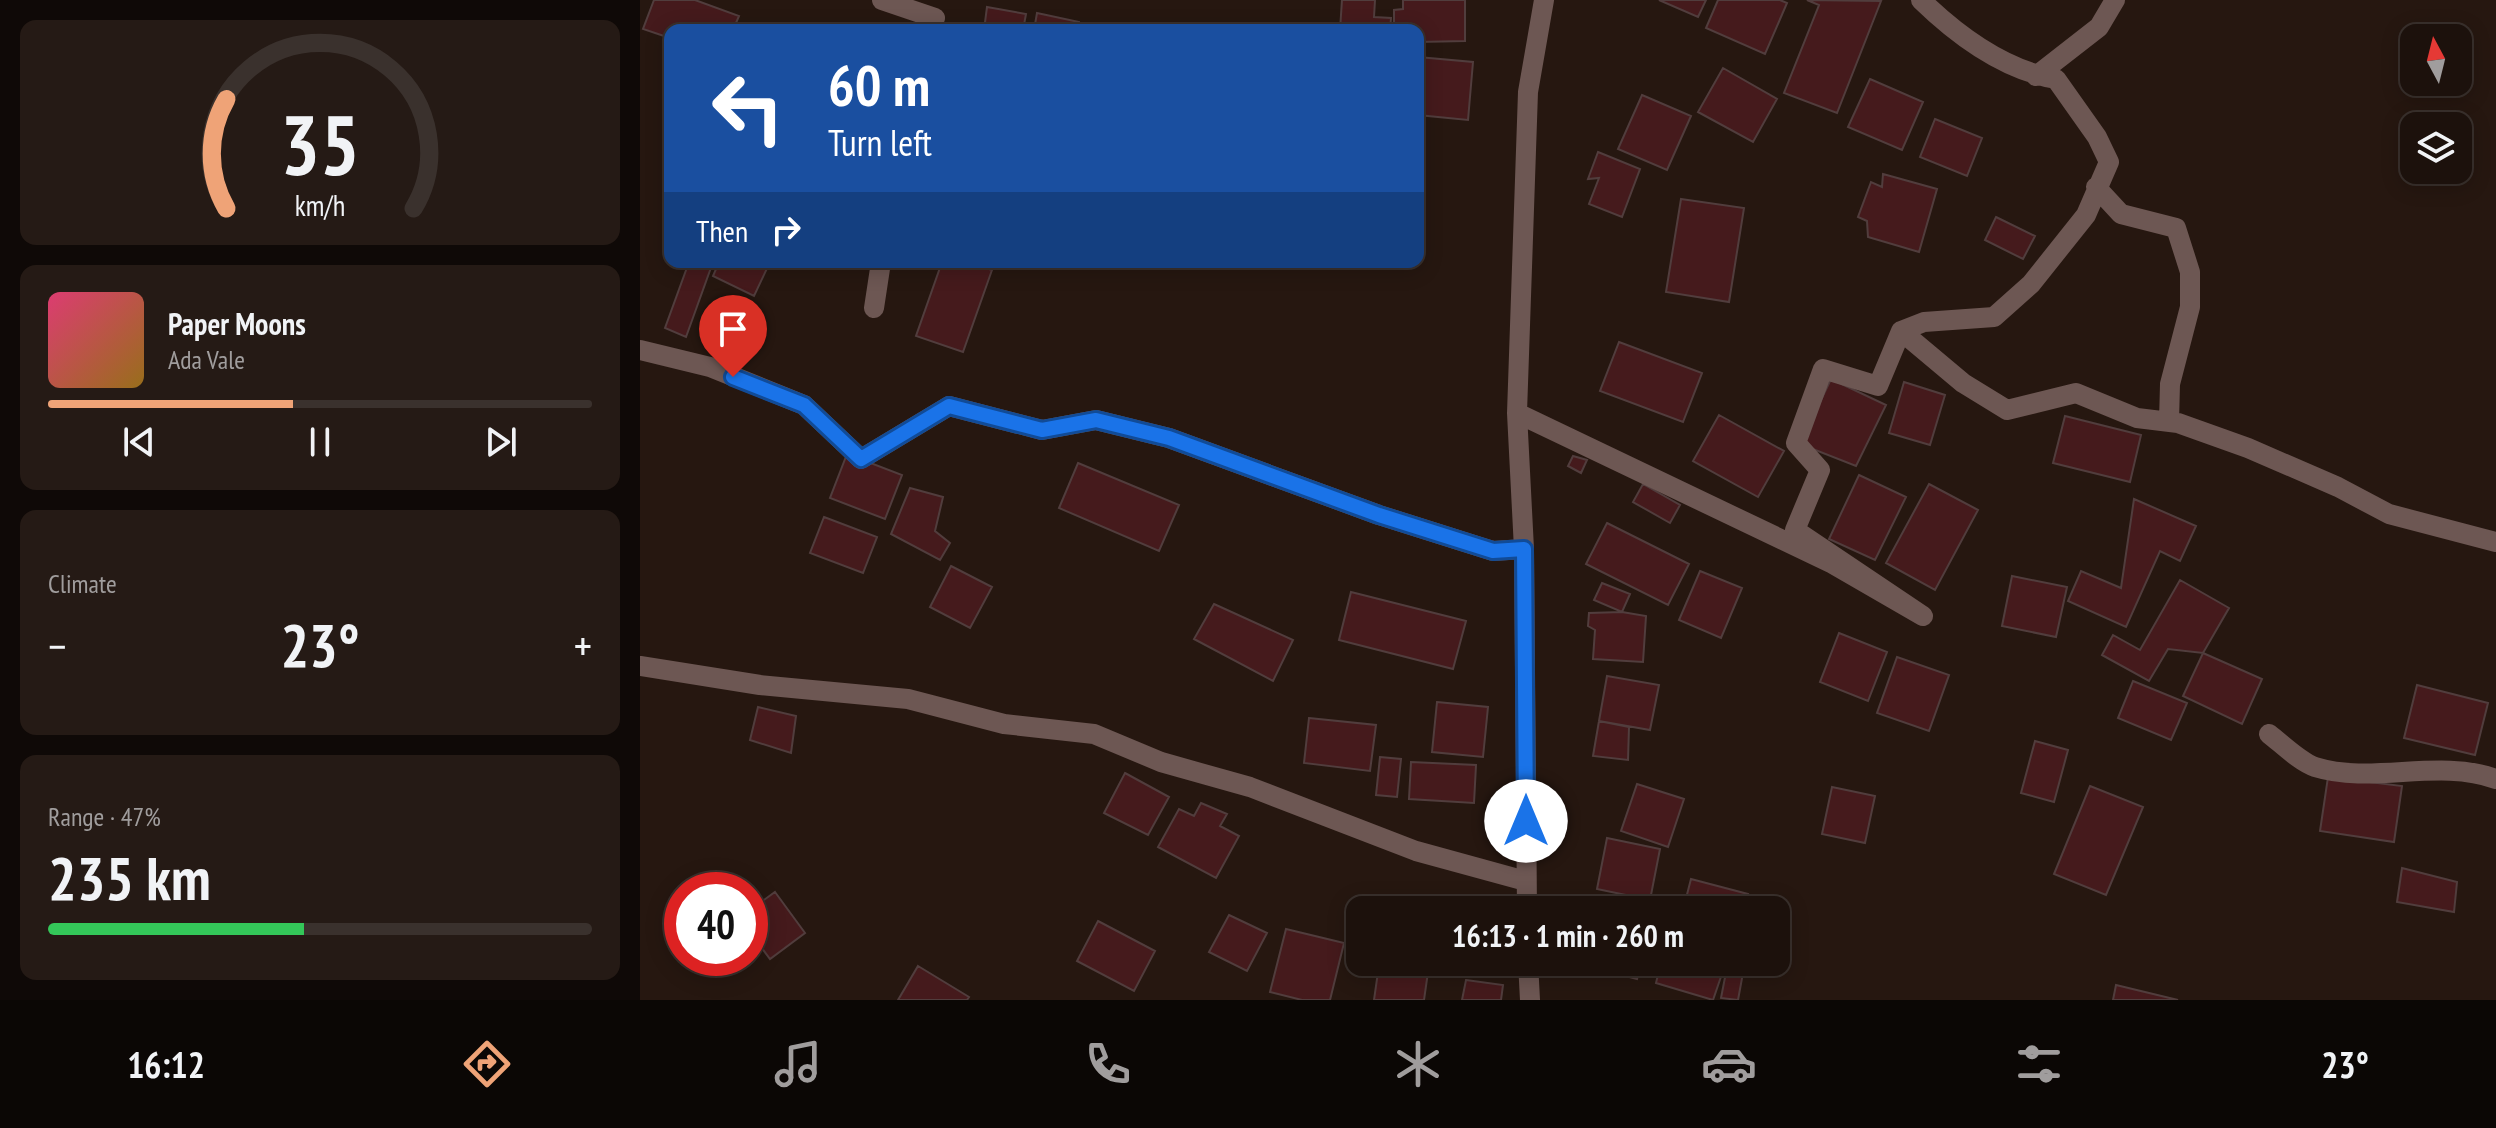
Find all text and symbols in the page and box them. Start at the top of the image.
north arrow [2400,24,2472,96]
map controls [2400,24,2472,184]
text: 60 m [828,49,930,121]
icon: left [696,56,800,160]
text: 35 [280,89,360,197]
button: layers [2400,112,2472,184]
text: Turn left [828,119,932,166]
text: km/h [295,187,345,224]
icon: right [764,208,808,252]
text: Then [696,211,748,250]
pin [699,295,767,377]
text: Paper Moons [168,304,306,343]
icon: arrive [711,307,755,351]
text: Ada Vale [168,343,245,376]
icon: previous [117,420,161,464]
icon: pause [298,420,342,464]
icon: next [479,420,523,464]
text: Climate [48,567,117,600]
text: 23° [280,606,360,684]
text: − [48,617,66,674]
text: + [574,617,592,674]
position arrow [1484,779,1568,863]
text: Range · 47% [48,800,161,833]
text: 235 km [48,839,211,917]
speed limit sign: 40 [664,872,768,976]
text: 16:13 · 1 min · 260 m [1452,916,1684,955]
icon: directions [459,1036,515,1092]
icon: music [770,1036,826,1092]
icon: phone [1080,1036,1136,1092]
icon: climate [1390,1036,1446,1092]
icon: car [1701,1036,1757,1092]
icon: filters [2011,1036,2067,1092]
text: 16:12 [127,1041,205,1088]
text: 23° [2321,1041,2369,1088]

